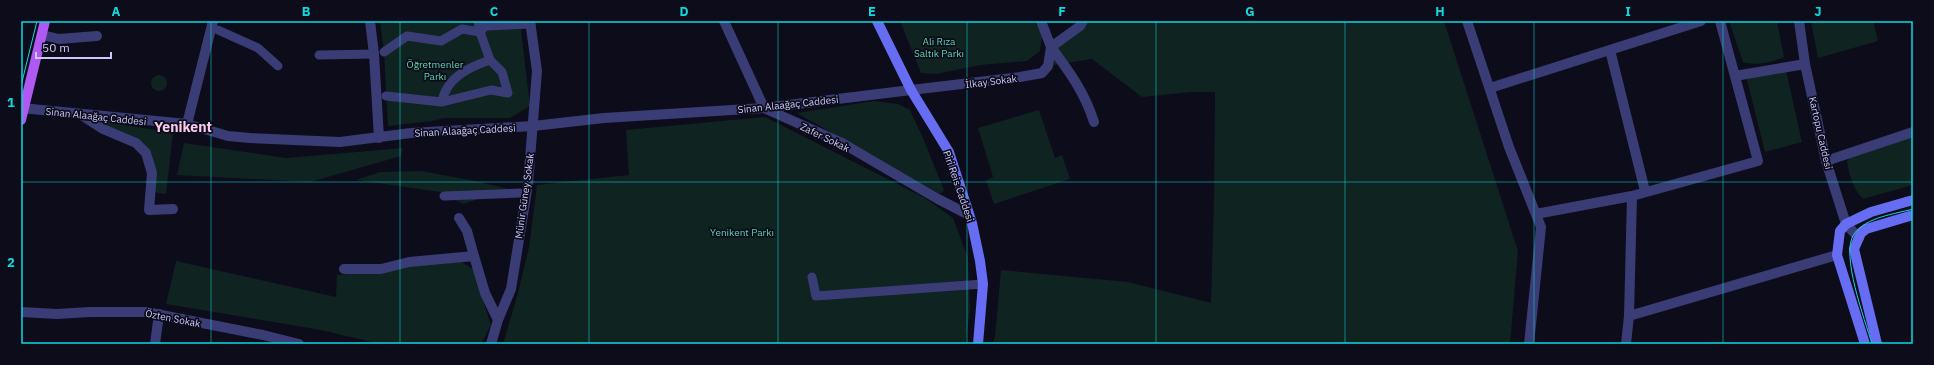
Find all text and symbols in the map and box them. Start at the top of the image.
text: A [112,3,121,20]
text: B [302,3,311,20]
text: C [490,3,499,20]
text: D [679,3,689,20]
text: E [868,3,876,20]
text: F [1058,3,1066,20]
text: G [1245,3,1255,20]
text: H [1435,3,1445,20]
text: I [1625,3,1631,20]
text: J [1814,3,1822,20]
scale bar [36,34,111,60]
park label: Ali Rıza Saltık Parkı [914,35,964,60]
text: 50 m [42,40,70,55]
park label: Öğretmenler Parkı [407,58,464,83]
street label: İlkay Sokak [965,72,1018,91]
street label: Sinan Alaağaç Caddesi [737,93,839,116]
text: 1 [7,94,15,111]
street label: Kartopu Caddesi [1806,96,1835,171]
street label: Sinan Alaağaç Caddesi [45,105,147,128]
district label: Yenikent [154,118,212,136]
street label: Zafer Sokak [798,120,852,155]
street label: Sinan Alaağaç Caddesi [414,121,516,140]
street label: Piri Reis Caddesi [940,149,977,224]
street label: Münir Güney Sokak [512,152,537,240]
park label: Yenikent Parkı [710,226,774,239]
text: 2 [7,254,15,271]
street label: Özten Sokak [144,307,202,330]

